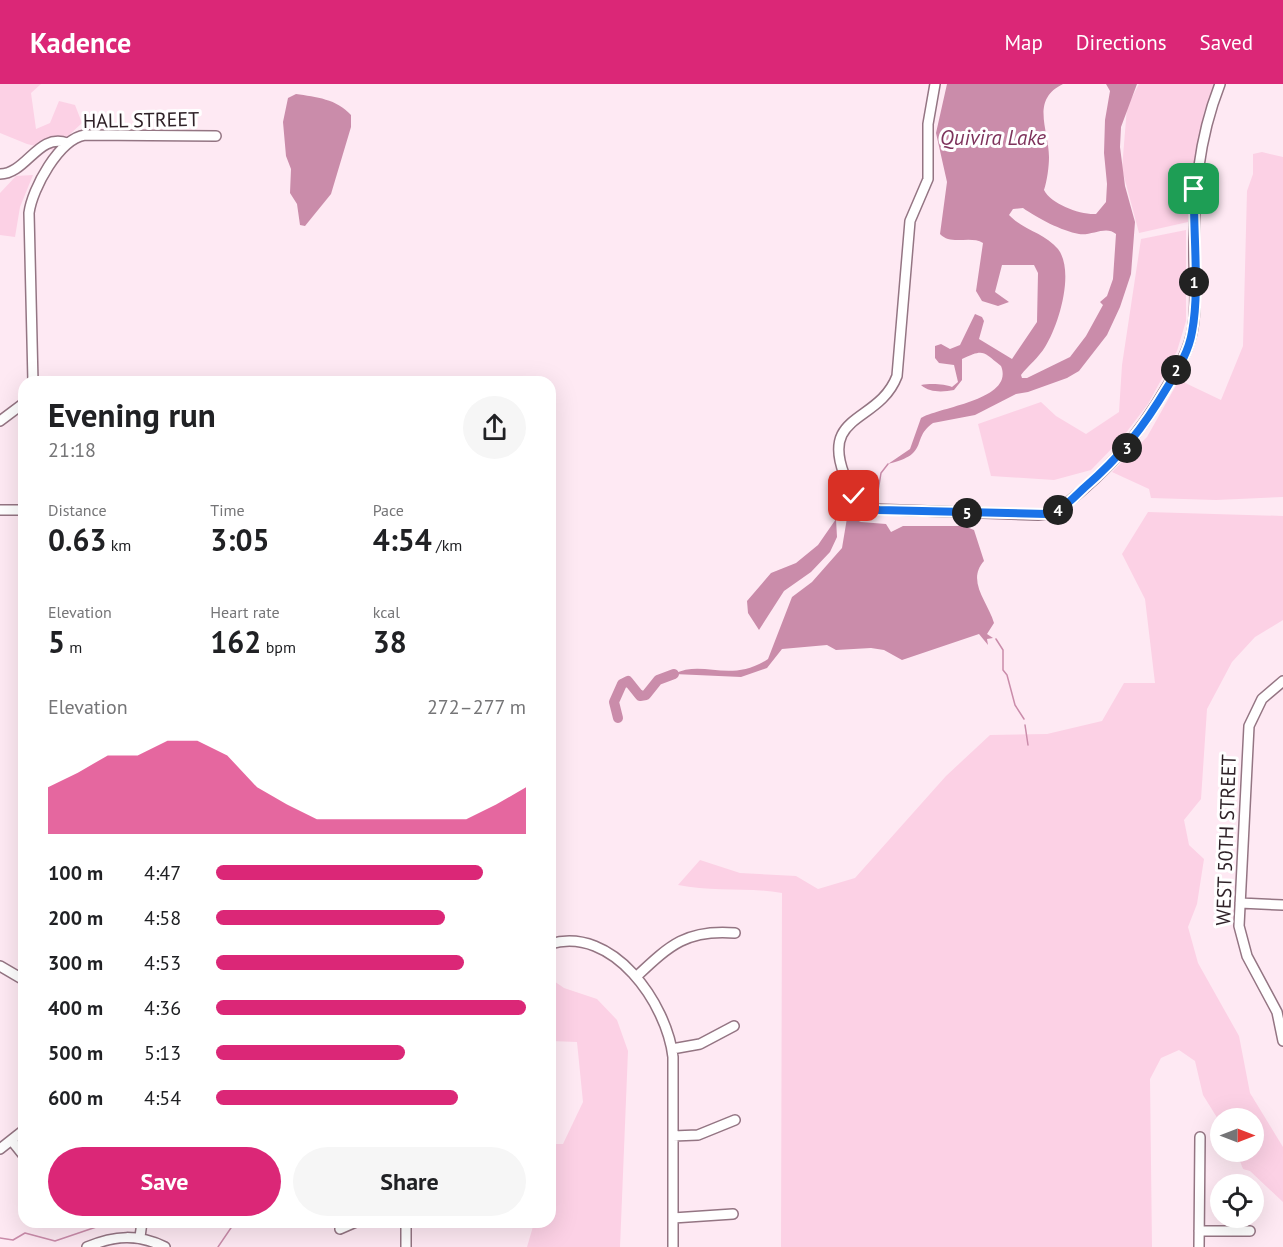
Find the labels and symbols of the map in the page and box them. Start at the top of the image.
street label: HALL STREET [83,106,199,134]
water label: Quivira Lake [940,124,1046,151]
pin [1168,163,1219,214]
pin: 1 [1179,267,1209,297]
pin: 2 [1161,355,1191,385]
pin: 3 [1112,433,1142,463]
pin [828,470,879,521]
pin: 4 [1043,495,1073,525]
pin: 5 [952,498,982,528]
street label: WEST 50TH STREET [1210,754,1242,926]
north arrow [1210,1108,1264,1162]

